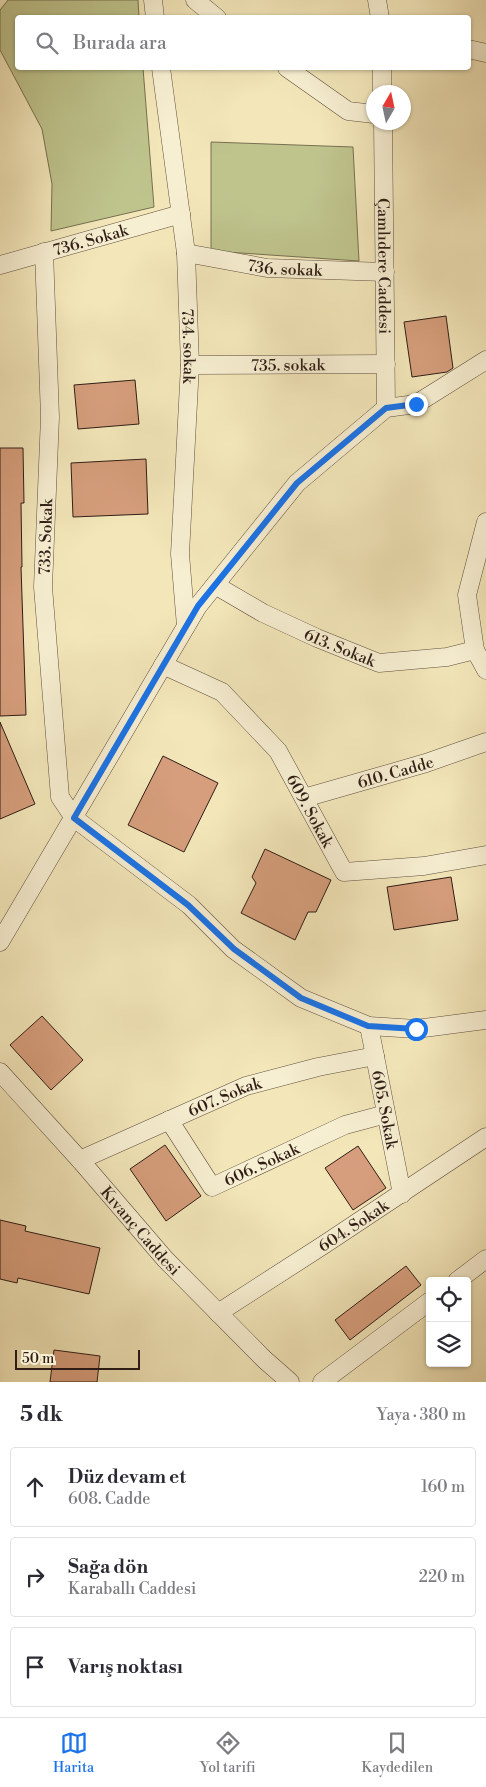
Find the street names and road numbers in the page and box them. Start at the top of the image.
street label: Çamlıdere Caddesi [373,198,394,334]
street label: 736. Sokak [51,220,132,261]
street label: 736. sokak [246,256,324,281]
street label: 734. sokak [177,309,199,386]
street label: 735. sokak [251,355,327,376]
street label: 733. Sokak [35,497,57,575]
street label: 613. Sokak [301,624,380,672]
street label: 610. Cadde [355,752,437,793]
street label: 609. Sokak [282,771,338,853]
street label: 605. Sokak [367,1069,402,1152]
street label: 607. Sokak [185,1073,265,1122]
street label: 606. Sokak [221,1138,304,1191]
street label: Kıvanç Caddesi [96,1182,184,1280]
street label: 604. Sokak [315,1195,394,1257]

